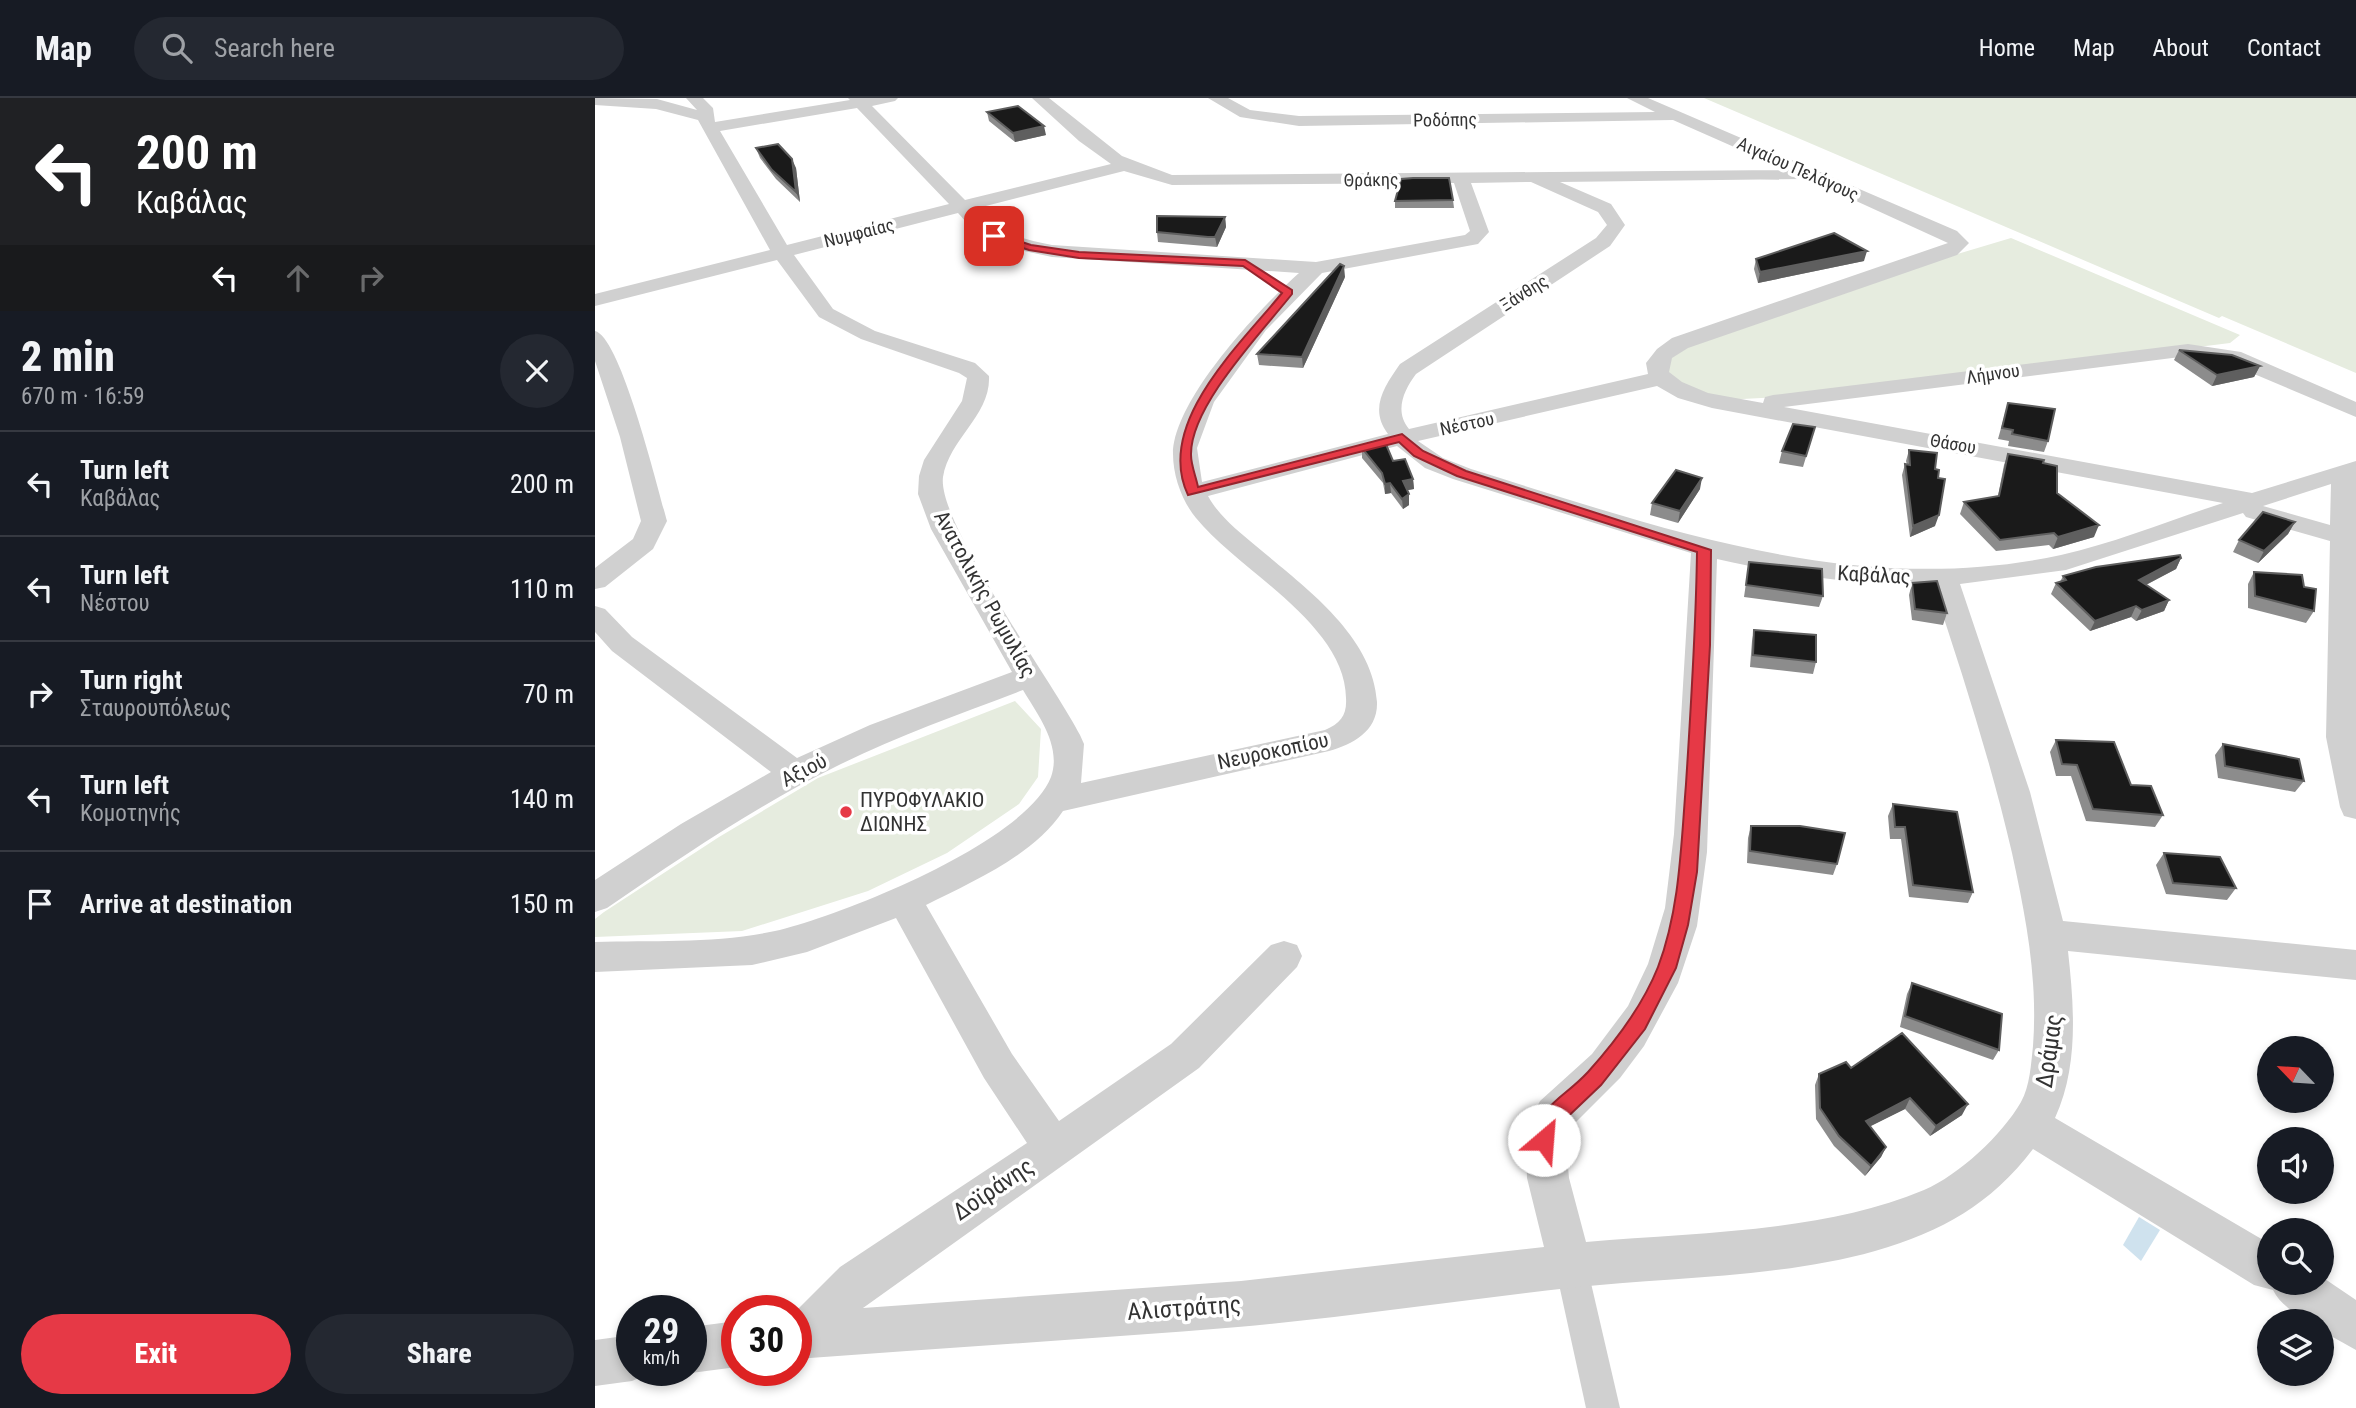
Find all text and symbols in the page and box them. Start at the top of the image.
search box [134,17,624,80]
text: Map [35,29,92,68]
icon: search [158,29,196,67]
text: Search here [214,33,335,63]
text: Home [1979,34,2035,62]
text: Map [2073,34,2115,62]
text: About [2153,34,2209,62]
text: Contact [2247,34,2321,62]
street label: Ροδόπης [1413,108,1477,131]
text: 200 m [136,124,258,181]
icon: left [21,126,112,217]
street label: Αιγαίου Πελάγους [1734,132,1862,205]
street label: Θράκης [1343,169,1399,190]
text: Καβάλας [136,183,248,221]
pin [964,206,1024,266]
street label: Νυμφαίας [822,214,896,251]
icon: arrive [975,217,1013,255]
icon: left [206,259,244,297]
icon: ahead [279,259,317,297]
icon: right [352,259,390,297]
street label: Ξάνθης [1496,270,1551,315]
text: 2 min [21,332,115,381]
button: close [500,334,574,408]
street label: Λήμνου [1965,359,2021,388]
text: 670 m · 16:59 [21,383,145,410]
street label: Νέστου [1438,408,1496,439]
street label: Θάσου [1928,429,1978,458]
text: Turn left [80,455,169,485]
icon: left [21,465,59,503]
text: 200 m [510,469,574,499]
text: Καβάλας [80,485,160,512]
street label: Ανατολικής Ρωμυλίας [929,506,1041,682]
text: Turn left [80,560,169,590]
street label: Καβάλας [1837,561,1911,589]
icon: left [21,570,59,608]
text: 110 m [510,574,574,604]
text: Νέστου [80,590,150,617]
text: Turn right [80,665,182,695]
icon: right [21,675,59,713]
text: 70 m [523,679,574,709]
text: Σταυρουπόλεως [80,695,231,722]
street label: Νευροκοπίου [1215,728,1331,774]
street label: Αξιού [777,748,831,792]
text: Turn left [80,770,169,800]
icon: left [21,780,59,818]
text: 140 m [510,784,574,814]
place label: ΠΥΡΟΦΥΛΑΚΙΟ ΔΙΩΝΗΣ [860,788,984,836]
text: Κομοτηνής [80,800,181,827]
marker: ΠΥΡΟΦΥΛΑΚΙΟ ΔΙΩΝΗΣ [838,804,854,820]
icon: arrive [21,885,59,923]
text: Arrive at destination [80,889,292,919]
text: 150 m [510,889,574,919]
street label: Δράμας [2030,1013,2068,1089]
north arrow [2257,1036,2335,1113]
map controls [2257,1036,2334,1386]
position arrow [1507,1103,1581,1177]
button: sound [2257,1127,2334,1204]
street label: Δοϊράνης [947,1152,1039,1226]
button: search [2257,1218,2334,1295]
street label: Αλιστράτης [1126,1290,1242,1326]
speed limit sign: 30 [721,1295,812,1386]
button: layers [2257,1309,2334,1386]
text: 29 [644,1311,679,1352]
button: Exit [21,1314,291,1394]
button: Share [305,1314,574,1394]
text: km/h [643,1347,680,1368]

